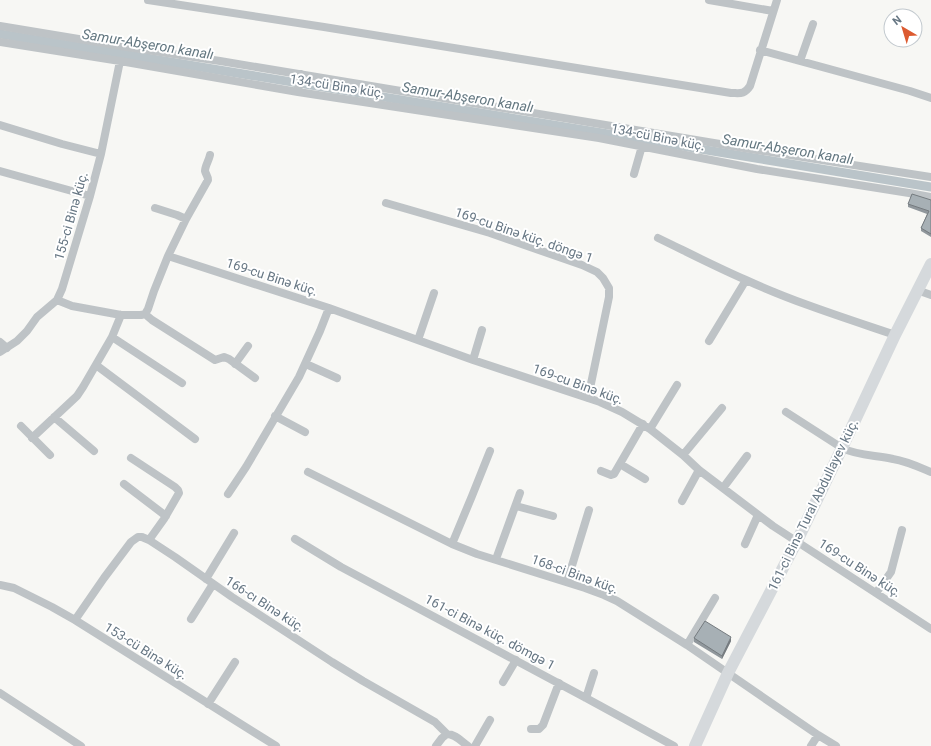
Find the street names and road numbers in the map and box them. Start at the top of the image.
street label: 134-cü Binə küç. [289,71,385,101]
street label: 134-cü Binə küç. [610,121,706,153]
street label: 155-ci Binə küç. [51,170,91,262]
street label: 169-cu Binə küç. döngə 1 [453,204,595,266]
street label: 169-cu Binə küç. [224,255,320,299]
street label: 169-cu Binə küç. [531,361,625,407]
street label: 161-ci Binə Tural Abdullayev küç. [765,417,861,593]
street label: 169-cu Binə küç. [816,536,904,600]
street label: 168-ci Binə küç. [530,551,620,597]
street label: 166-cı Binə küç. [223,573,307,635]
street label: 161-ci Binə küç. dömgə 1 [422,591,558,673]
street label: 153-cü Binə küç. [102,619,190,683]

